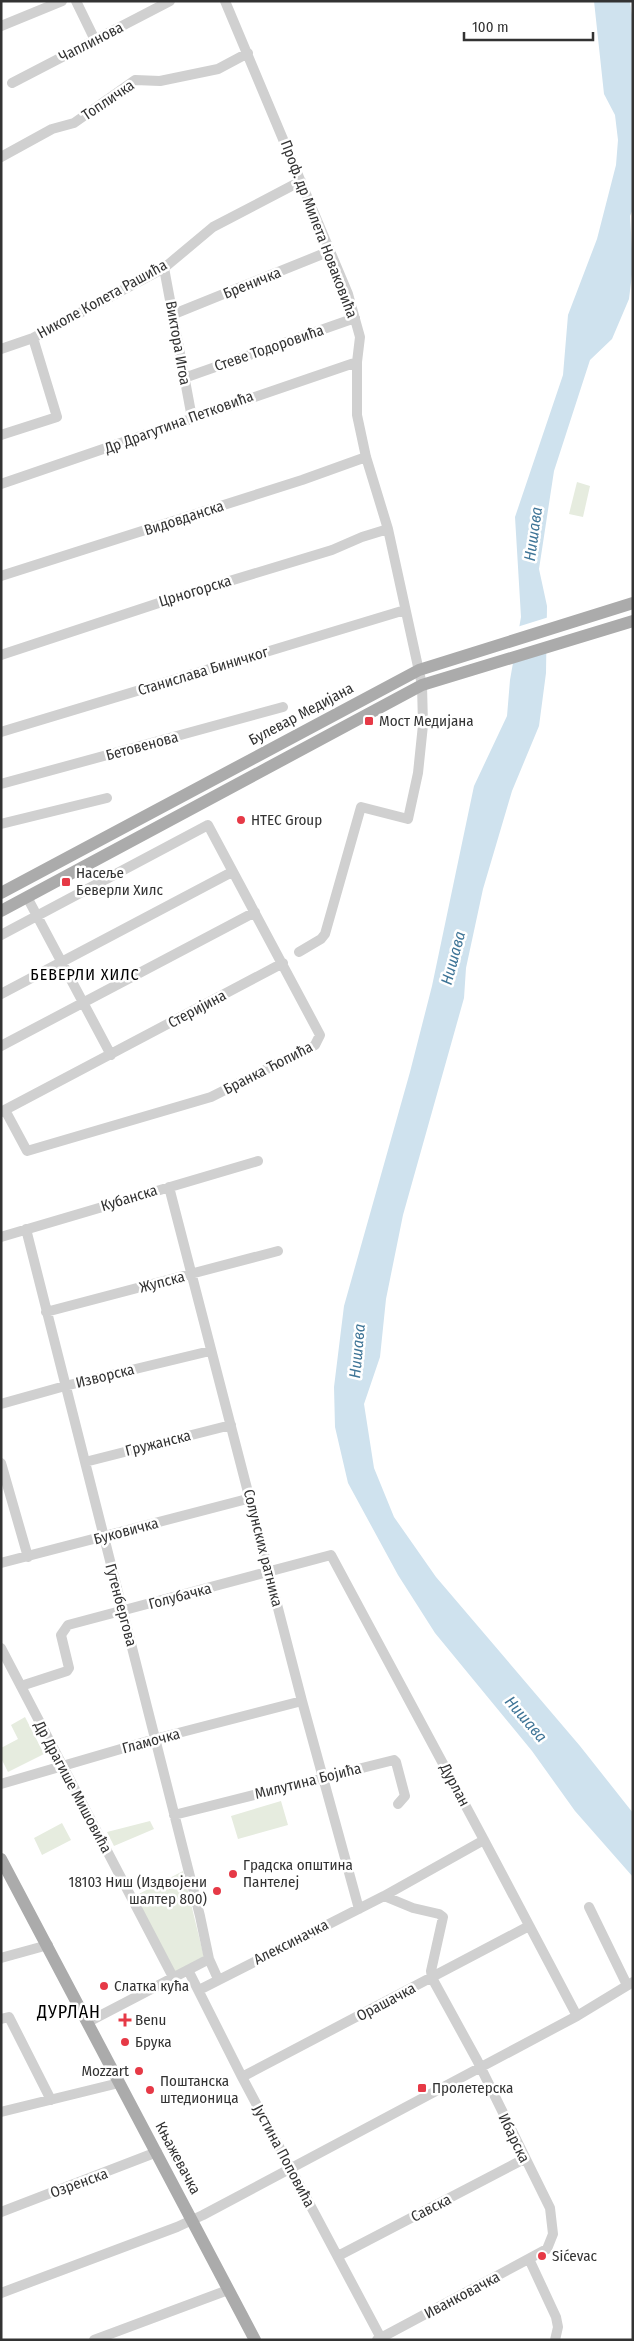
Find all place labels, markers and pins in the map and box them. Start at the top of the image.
place label: Мост Медијана [379,712,474,730]
marker: Мост Медијана [363,715,375,727]
place label: HTEC Group [251,811,322,829]
marker: HTEC Group [235,814,247,826]
place label: Насеље Беверли Хилс [76,864,163,899]
marker: Насеље Беверли Хилс [60,876,72,888]
place label: Градска општина Пантелеј [243,1856,353,1891]
marker: Градска општина Пантелеј [227,1868,239,1880]
place label: 18103 Ниш (Издвојени шалтер 800) [69,1873,207,1908]
marker: 18103 Ниш (Издвојени шалтер 800) [211,1885,223,1897]
place label: Слатка кућа [114,1977,189,1995]
marker: Слатка кућа [98,1980,110,1992]
place label: Benu [135,2011,166,2029]
marker: Benu [119,2014,131,2026]
place label: Брука [135,2033,172,2051]
marker: Брука [119,2036,131,2048]
place label: Mozzart [81,2062,129,2080]
marker: Mozzart [133,2065,145,2077]
place label: Поштанска штедионица [160,2072,239,2107]
place label: Пролетерска [432,2079,513,2097]
marker: Пролетерска [416,2082,428,2094]
marker: Поштанска штедионица [144,2084,156,2096]
place label: Sićevac [552,2247,598,2265]
marker: Sićevac [536,2250,548,2262]

